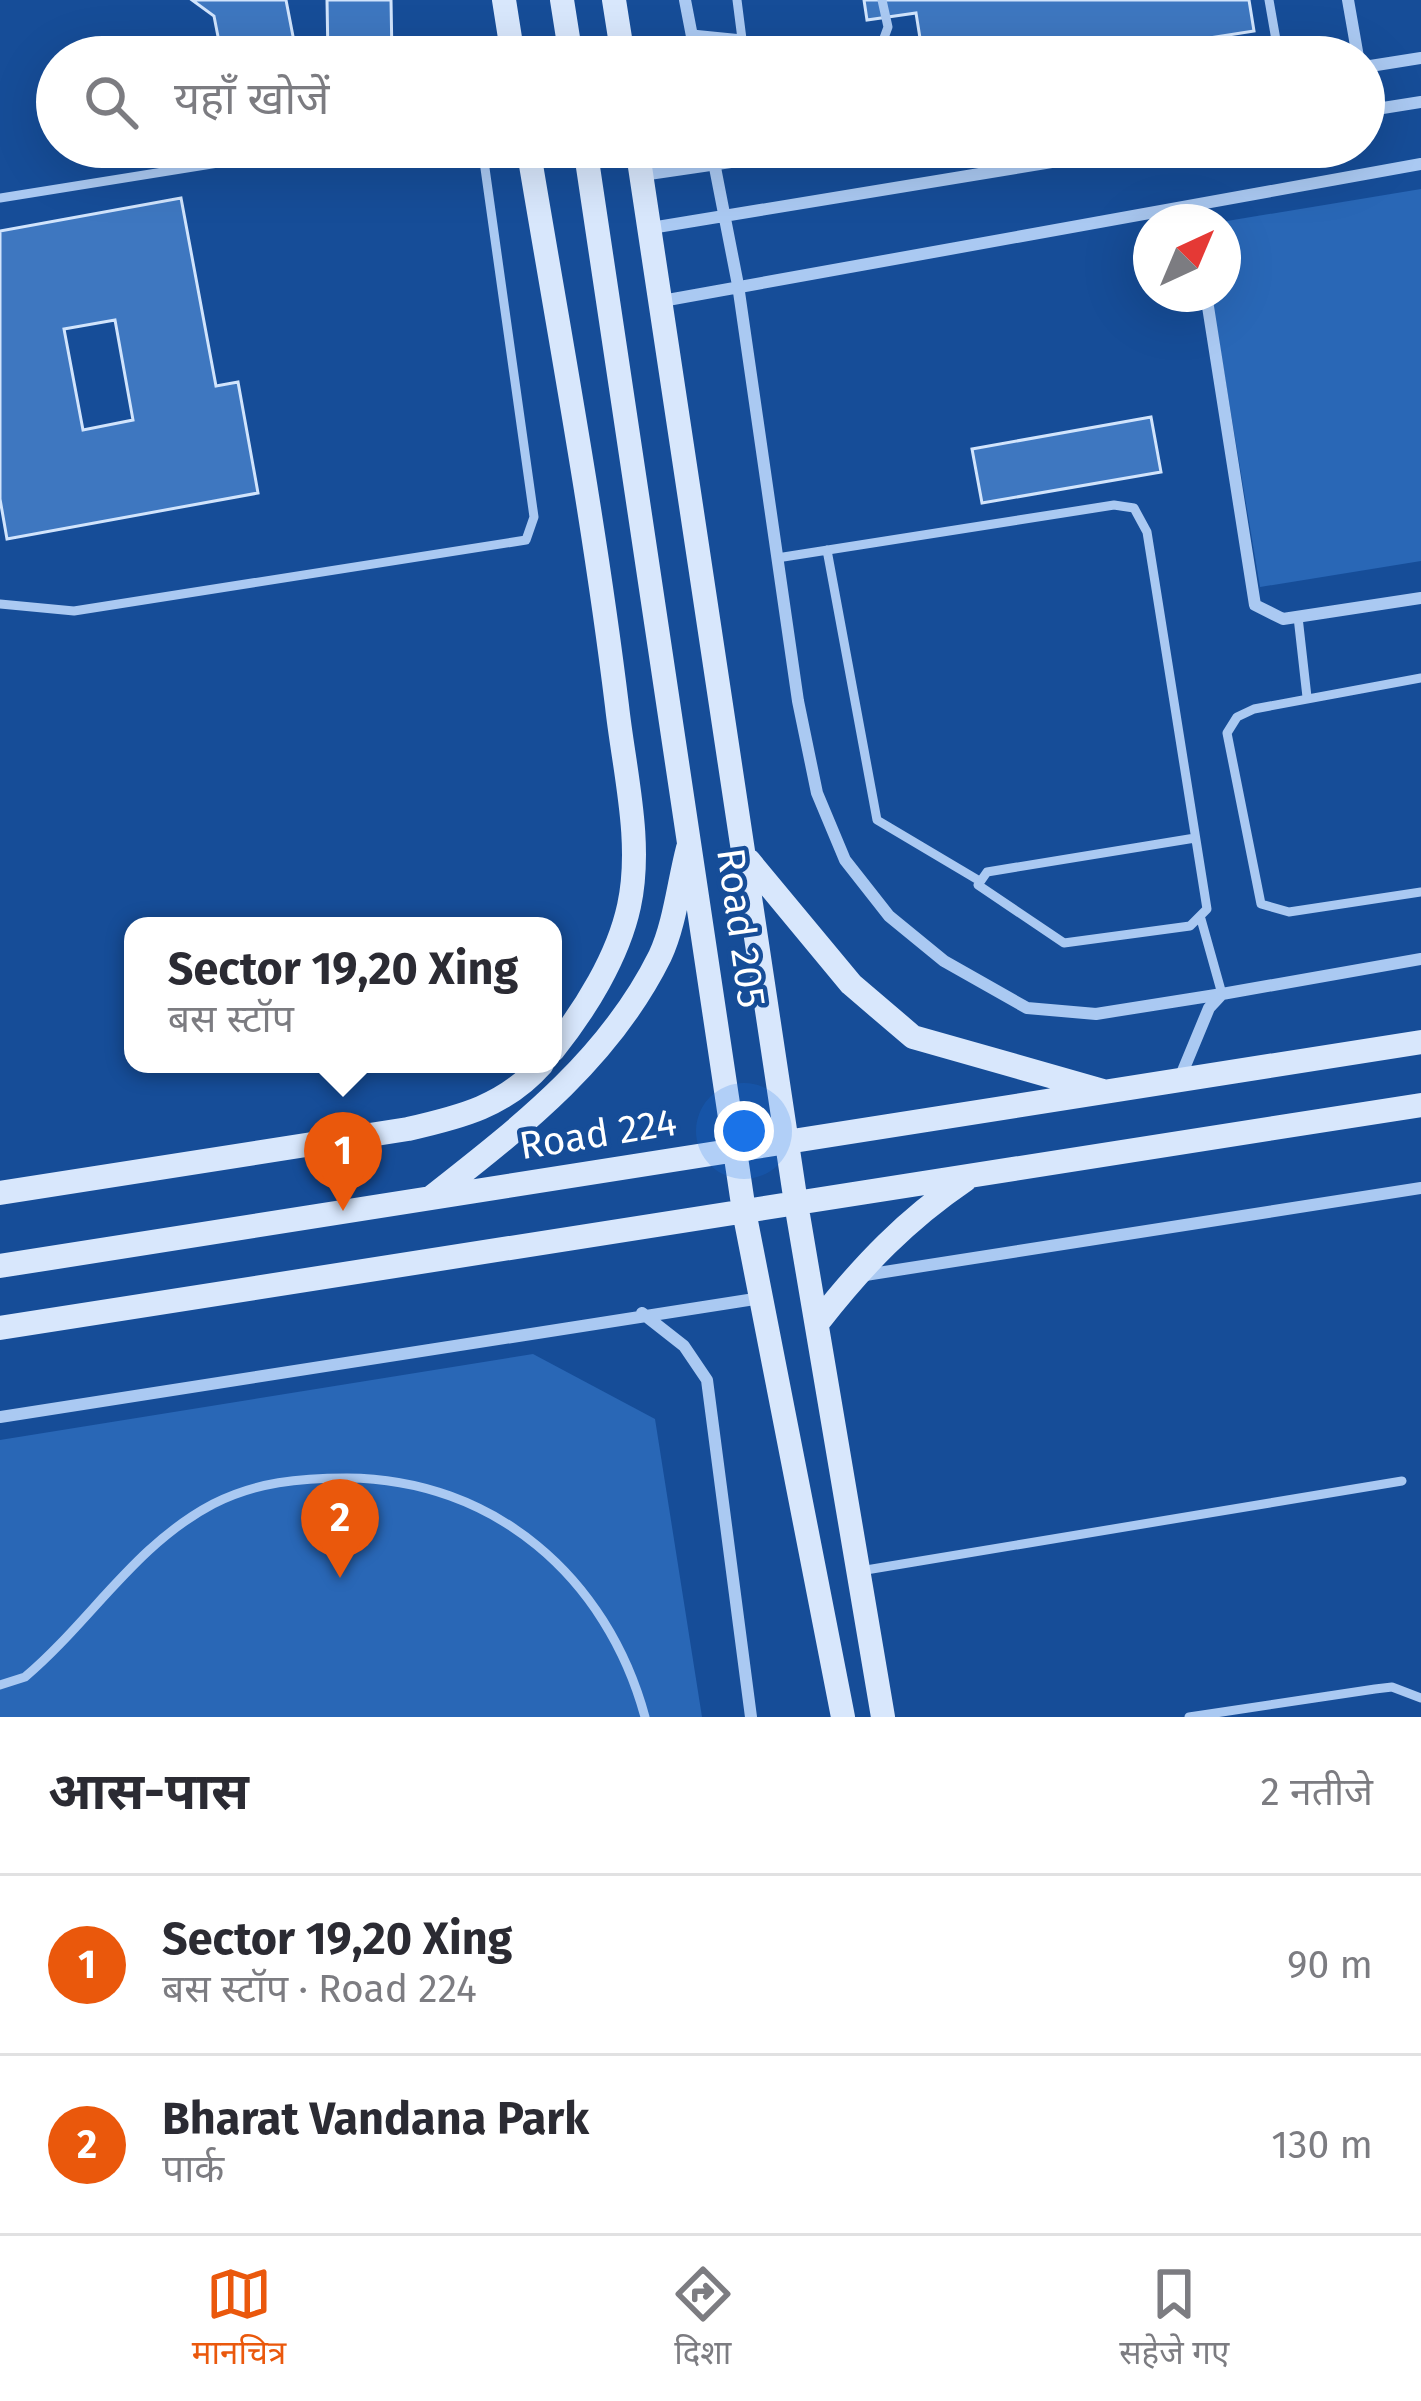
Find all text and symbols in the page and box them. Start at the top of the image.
search box [36,36,1385,168]
icon: search [78,69,144,135]
text: यहाँ खोजें [174,72,329,126]
north arrow [1133,204,1241,312]
street label: Road 205 [707,845,775,1011]
popup [124,917,562,1073]
text: Sector 19,20 Xing [168,942,518,996]
text: बस स्टॉप [168,996,294,1042]
street label: Road 224 [516,1099,680,1169]
your location [714,1101,774,1161]
pin: 1 [304,1112,382,1211]
pin: 2 [301,1479,379,1578]
text: आस-पास [48,1761,249,1823]
text: 2 नतीजे [1260,1769,1373,1815]
text: Sector 19,20 Xing [162,1912,512,1966]
text: 1 [78,1942,96,1988]
text: 90 m [1287,1942,1373,1988]
text: बस स्टॉप · Road 224 [162,1966,477,2012]
text: Bharat Vandana Park [162,2092,589,2146]
text: 2 [77,2122,97,2168]
text: 130 m [1271,2122,1373,2168]
text: पार्क [162,2146,224,2192]
tab: मानचित्र [192,2261,286,2377]
tab: दिशा [670,2261,736,2377]
tab: सहेजे गए [1119,2261,1229,2377]

